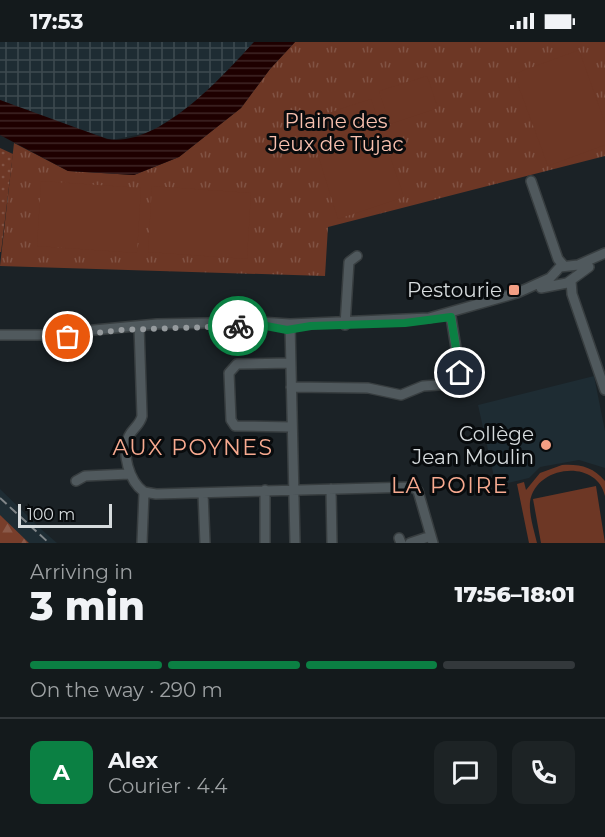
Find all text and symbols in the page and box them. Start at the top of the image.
text: 17:53 [30,8,84,35]
park label: Plaine des Jeux de Tujac [267,109,404,156]
place label: Pestourie [407,278,502,302]
marker: Pestourie [507,283,521,297]
courier [208,296,268,356]
icon: bike [222,310,255,343]
pin [42,311,93,362]
icon: bag [51,320,84,353]
pin [434,347,485,398]
icon: home [443,356,476,389]
place label: Collège Jean Moulin [411,422,534,469]
district label: AUX POYNES [112,434,274,461]
marker: Collège Jean Moulin [539,438,553,452]
district label: LA POIRE [391,472,509,499]
scale bar [18,501,112,528]
text: 100 m [27,505,75,524]
text: Arriving in [30,560,133,584]
text: 17:56–18:01 [454,581,575,608]
text: 3 min [30,582,145,630]
text: On the way · 290 m [30,678,223,702]
button: chat [434,741,497,804]
button: phone [512,741,575,804]
text: Alex [108,747,158,774]
text: A [53,759,70,786]
text: Courier · 4.4 [108,774,227,798]

